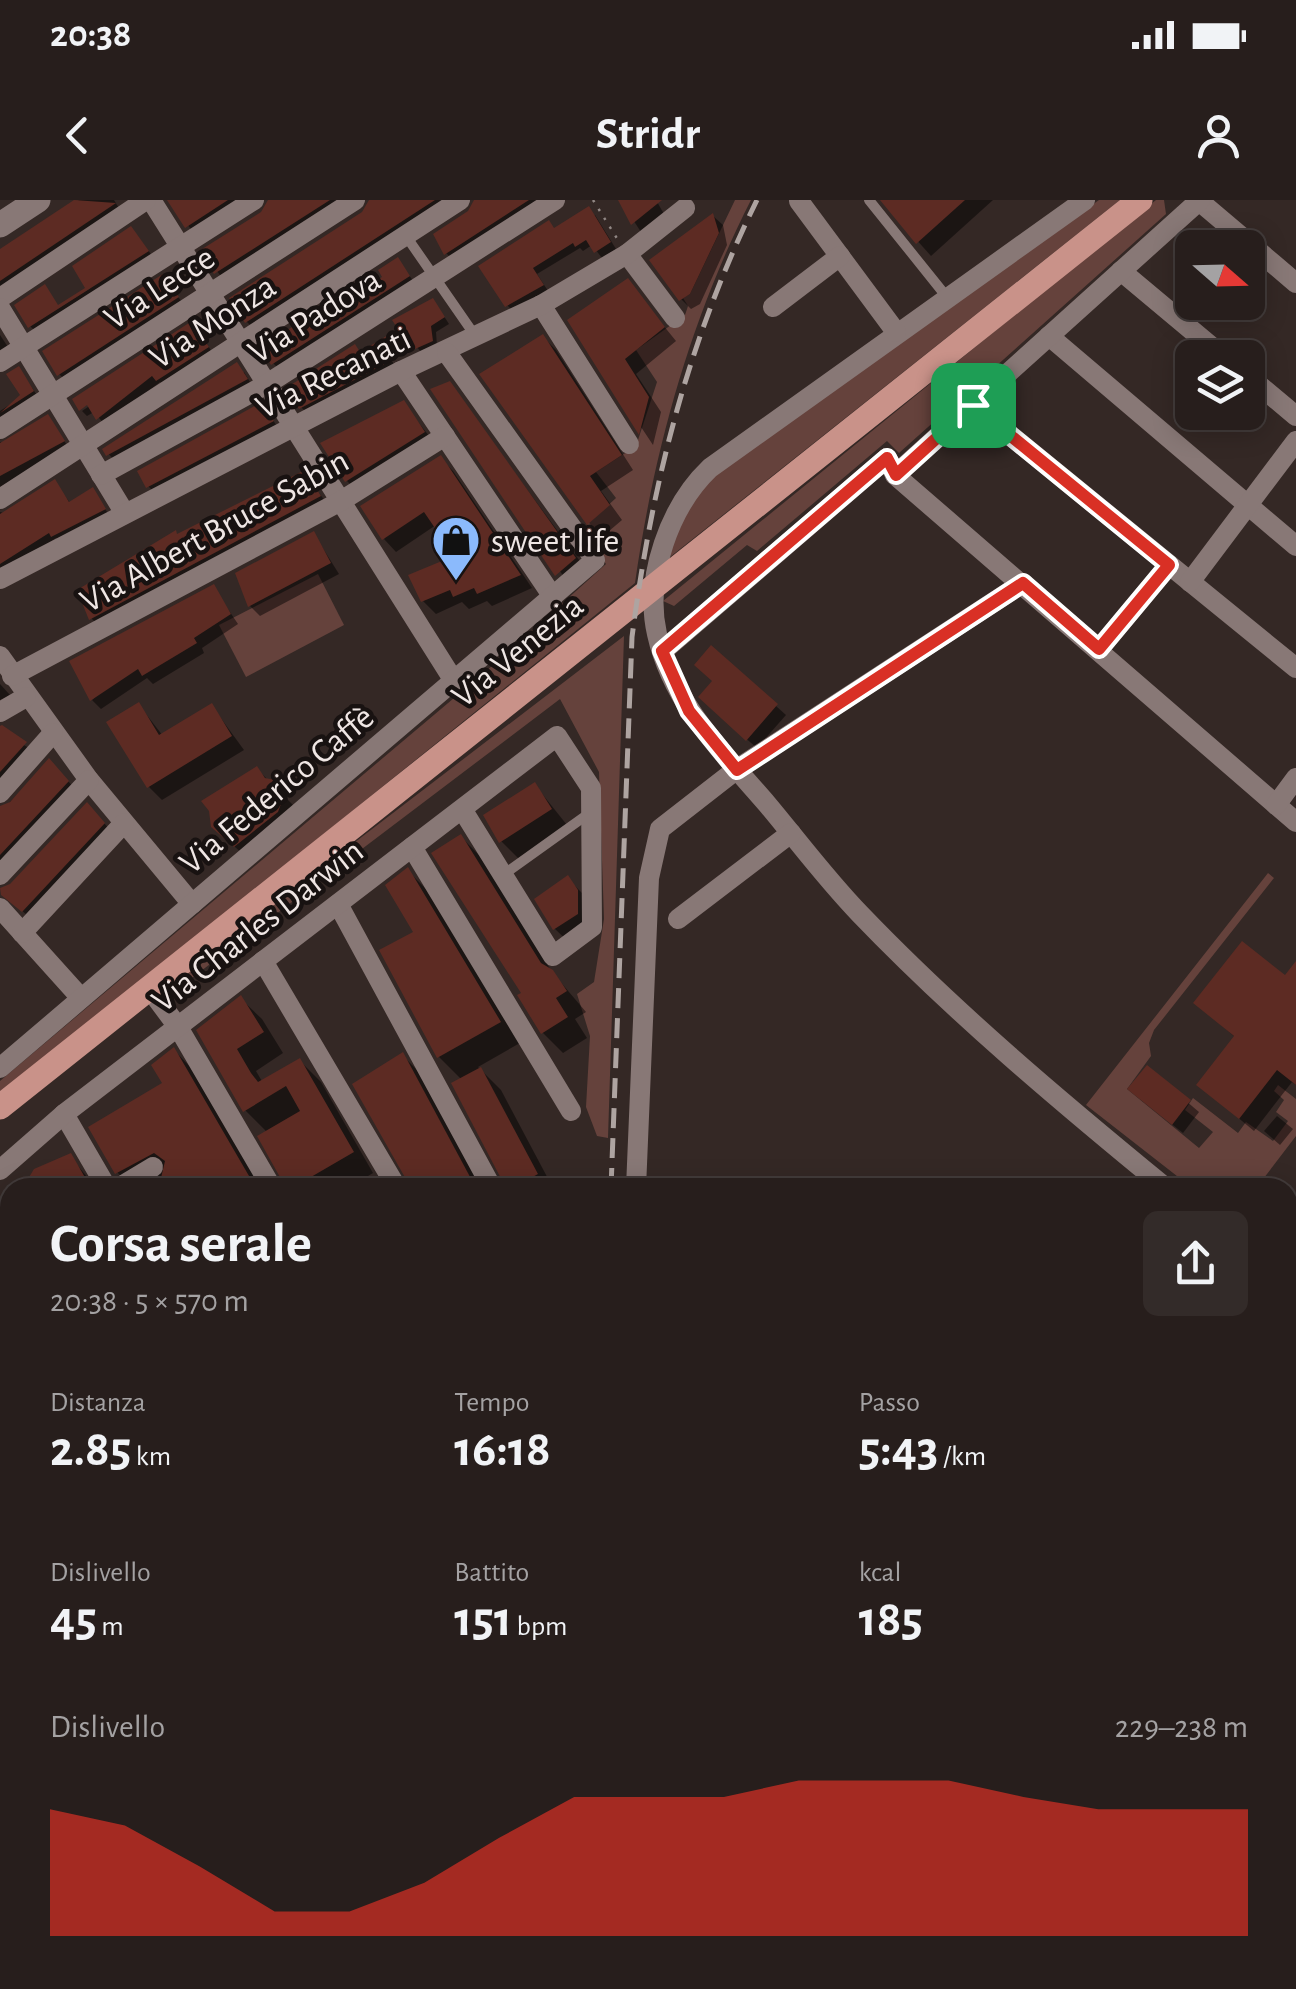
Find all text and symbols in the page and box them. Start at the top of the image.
text: 20:38 [50,16,132,54]
icon: back [50,108,105,163]
icon: person [1191,108,1246,163]
text: Stridr [596,112,700,157]
north arrow [1175,230,1265,320]
map controls [1175,230,1265,430]
street label: Via Lecce [99,240,221,337]
street label: Via Padova [242,262,387,371]
street label: Via Monza [144,269,282,376]
street label: Via Recanati [251,321,416,426]
button: layers [1175,340,1265,430]
pin [931,363,1016,448]
icon: arrive [946,378,1001,433]
street label: Via Albert Bruce Sabin [75,443,355,620]
shop icon: sweet life [430,514,482,582]
place label: sweet life [491,524,620,559]
street label: Via Venezia [446,588,590,714]
street label: Via Federico Caffè [173,699,381,881]
street label: Via Charles Darwin [146,833,370,1019]
button: share [1143,1211,1248,1316]
text: Corsa serale [50,1217,312,1272]
text: 20:38 · 5 × 570 m [50,1285,249,1317]
text: Distanza [50,1389,146,1417]
text: Tempo [454,1389,530,1417]
text: Passo [859,1389,920,1417]
text: 2.85 [50,1425,131,1475]
text: 16:18 [454,1425,551,1475]
text: 5:43 [859,1425,938,1475]
text: km [131,1443,171,1471]
text: /km [938,1443,986,1471]
text: Dislivello [50,1559,151,1587]
text: Battito [454,1559,529,1587]
text: kcal [859,1559,901,1587]
text: 45 [50,1595,97,1645]
text: 151 [454,1595,512,1645]
text: 185 [859,1595,923,1645]
text: m [97,1613,124,1641]
text: bpm [512,1613,567,1641]
text: Dislivello [50,1711,165,1743]
text: 229–238 m [1115,1711,1248,1743]

